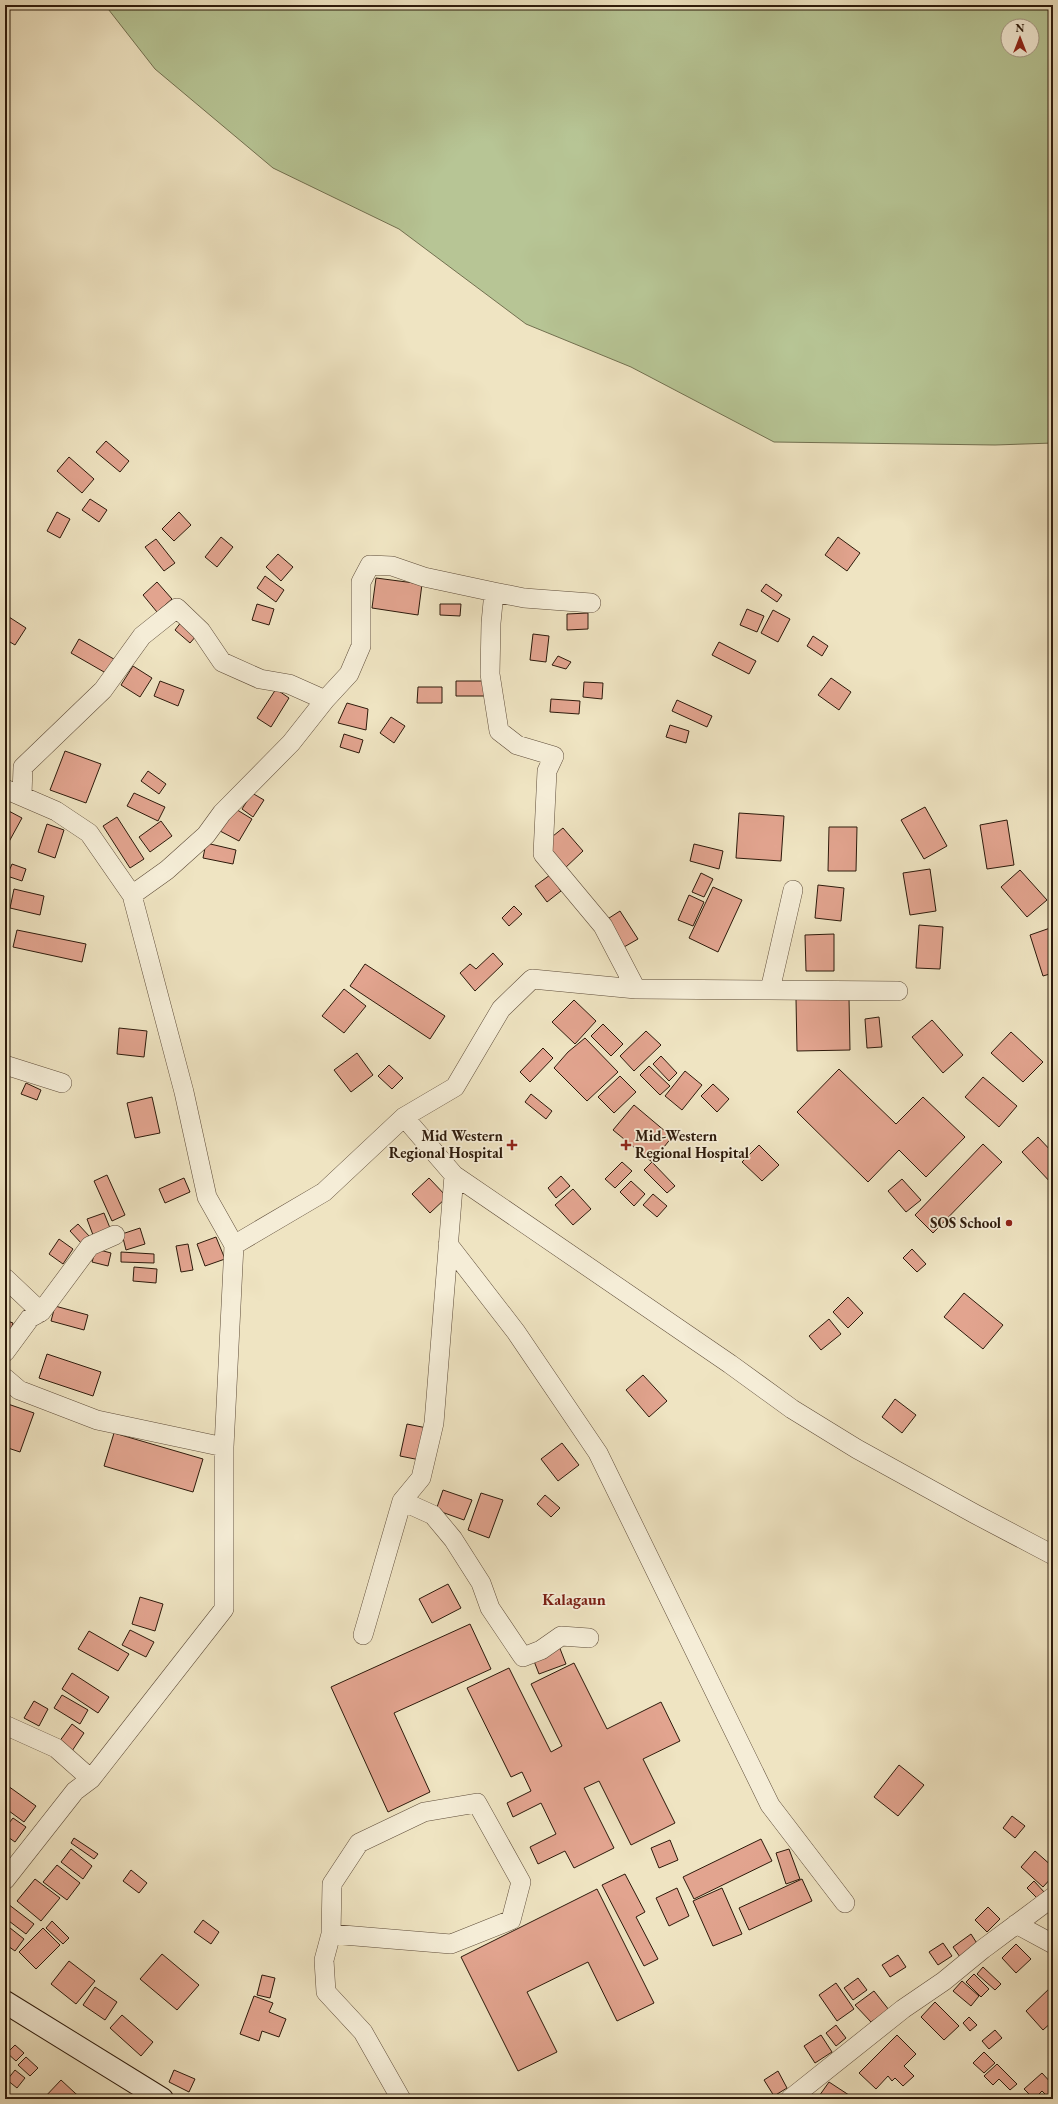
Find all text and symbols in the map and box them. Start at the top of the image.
north arrow [1000,18,1040,58]
text: N [1016,21,1025,35]
place label: Mid Western Regional Hospital [389,1126,504,1162]
place label: Mid-Western Regional Hospital [635,1126,750,1162]
marker: Mid Western Regional Hospital [506,1139,518,1151]
marker: Mid-Western Regional Hospital [620,1139,632,1151]
place label: SOS School [930,1213,1002,1232]
marker: SOS School [1004,1218,1014,1228]
district label: Kalagaun [542,1589,606,1610]

